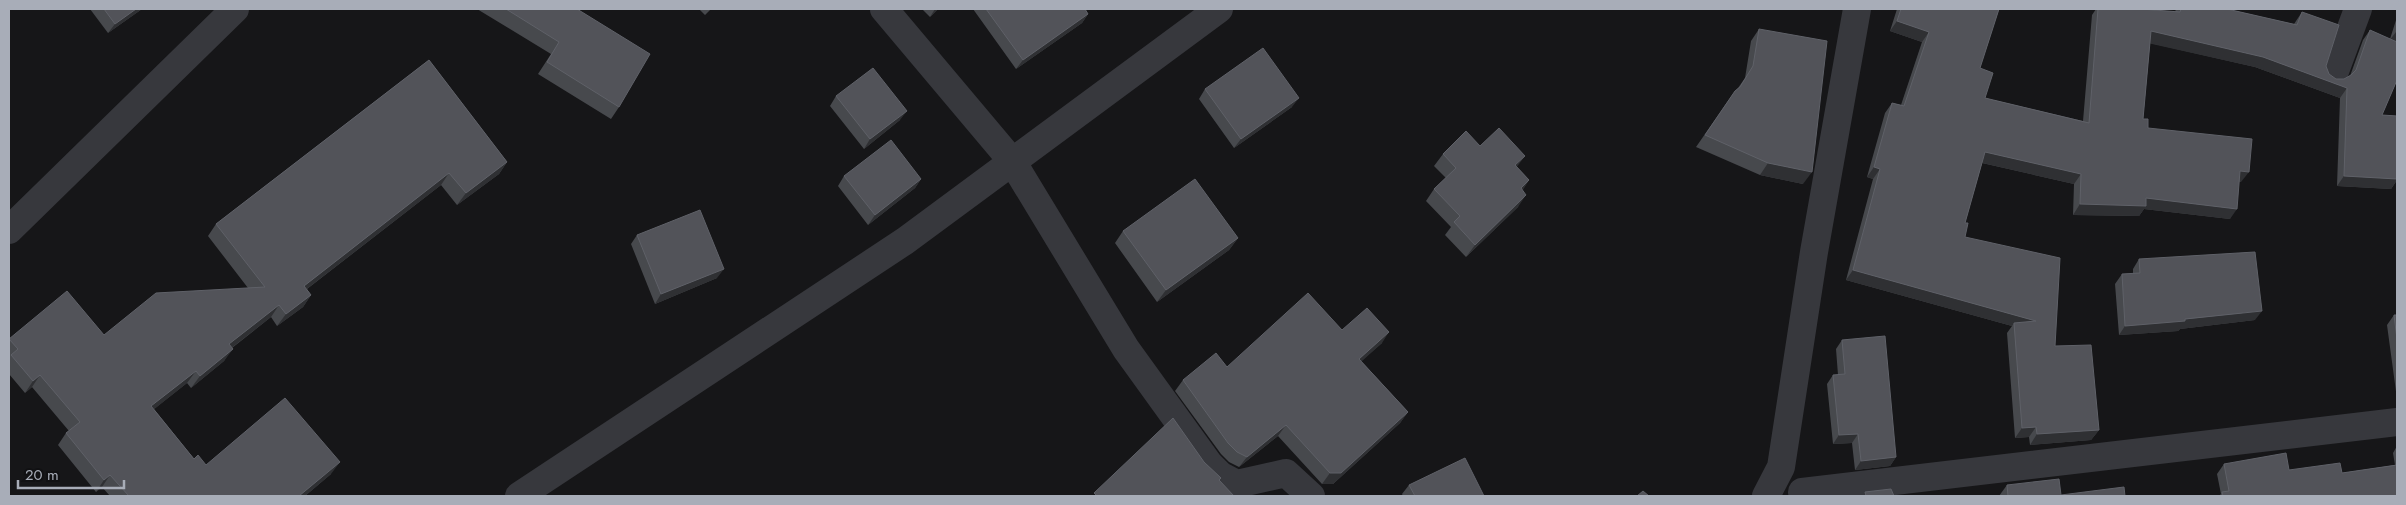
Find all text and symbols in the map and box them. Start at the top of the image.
scale bar [18,458,124,490]
text: 20 m [25,464,59,486]

